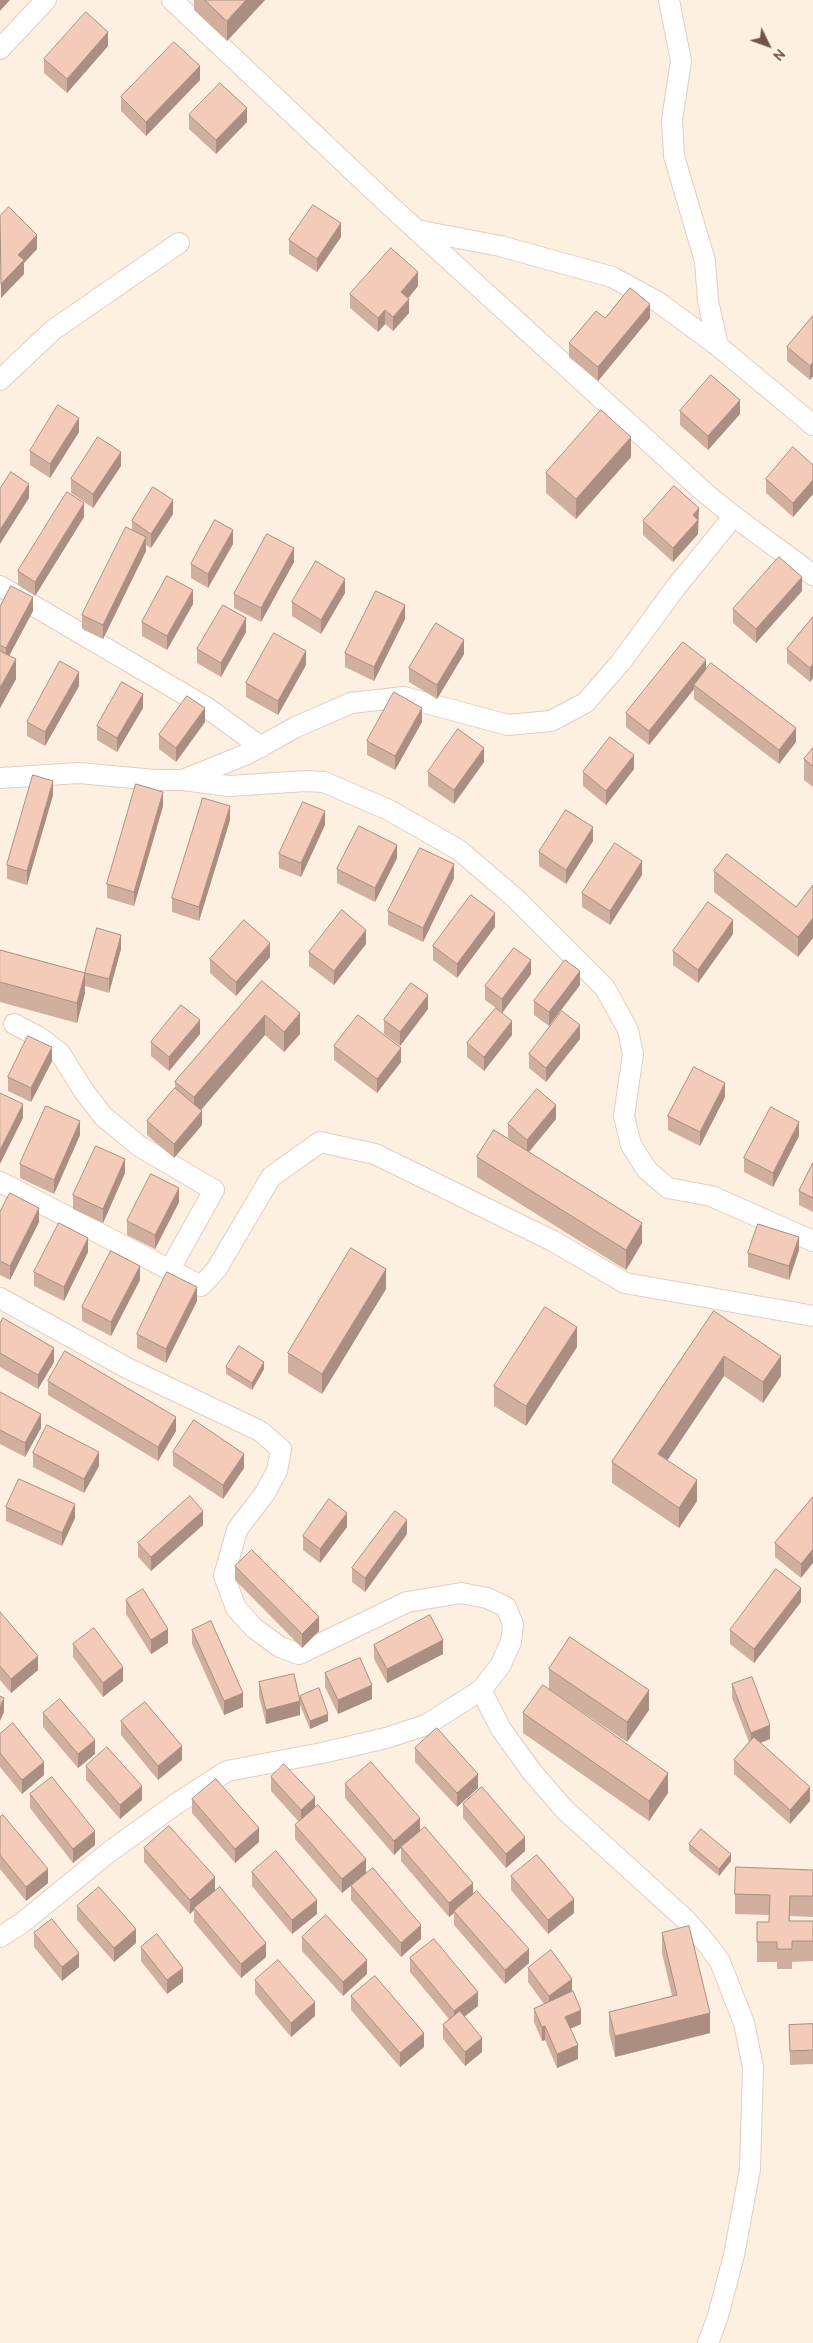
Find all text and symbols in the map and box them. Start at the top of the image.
north arrow [743,20,793,70]
text: N [769,45,789,65]

